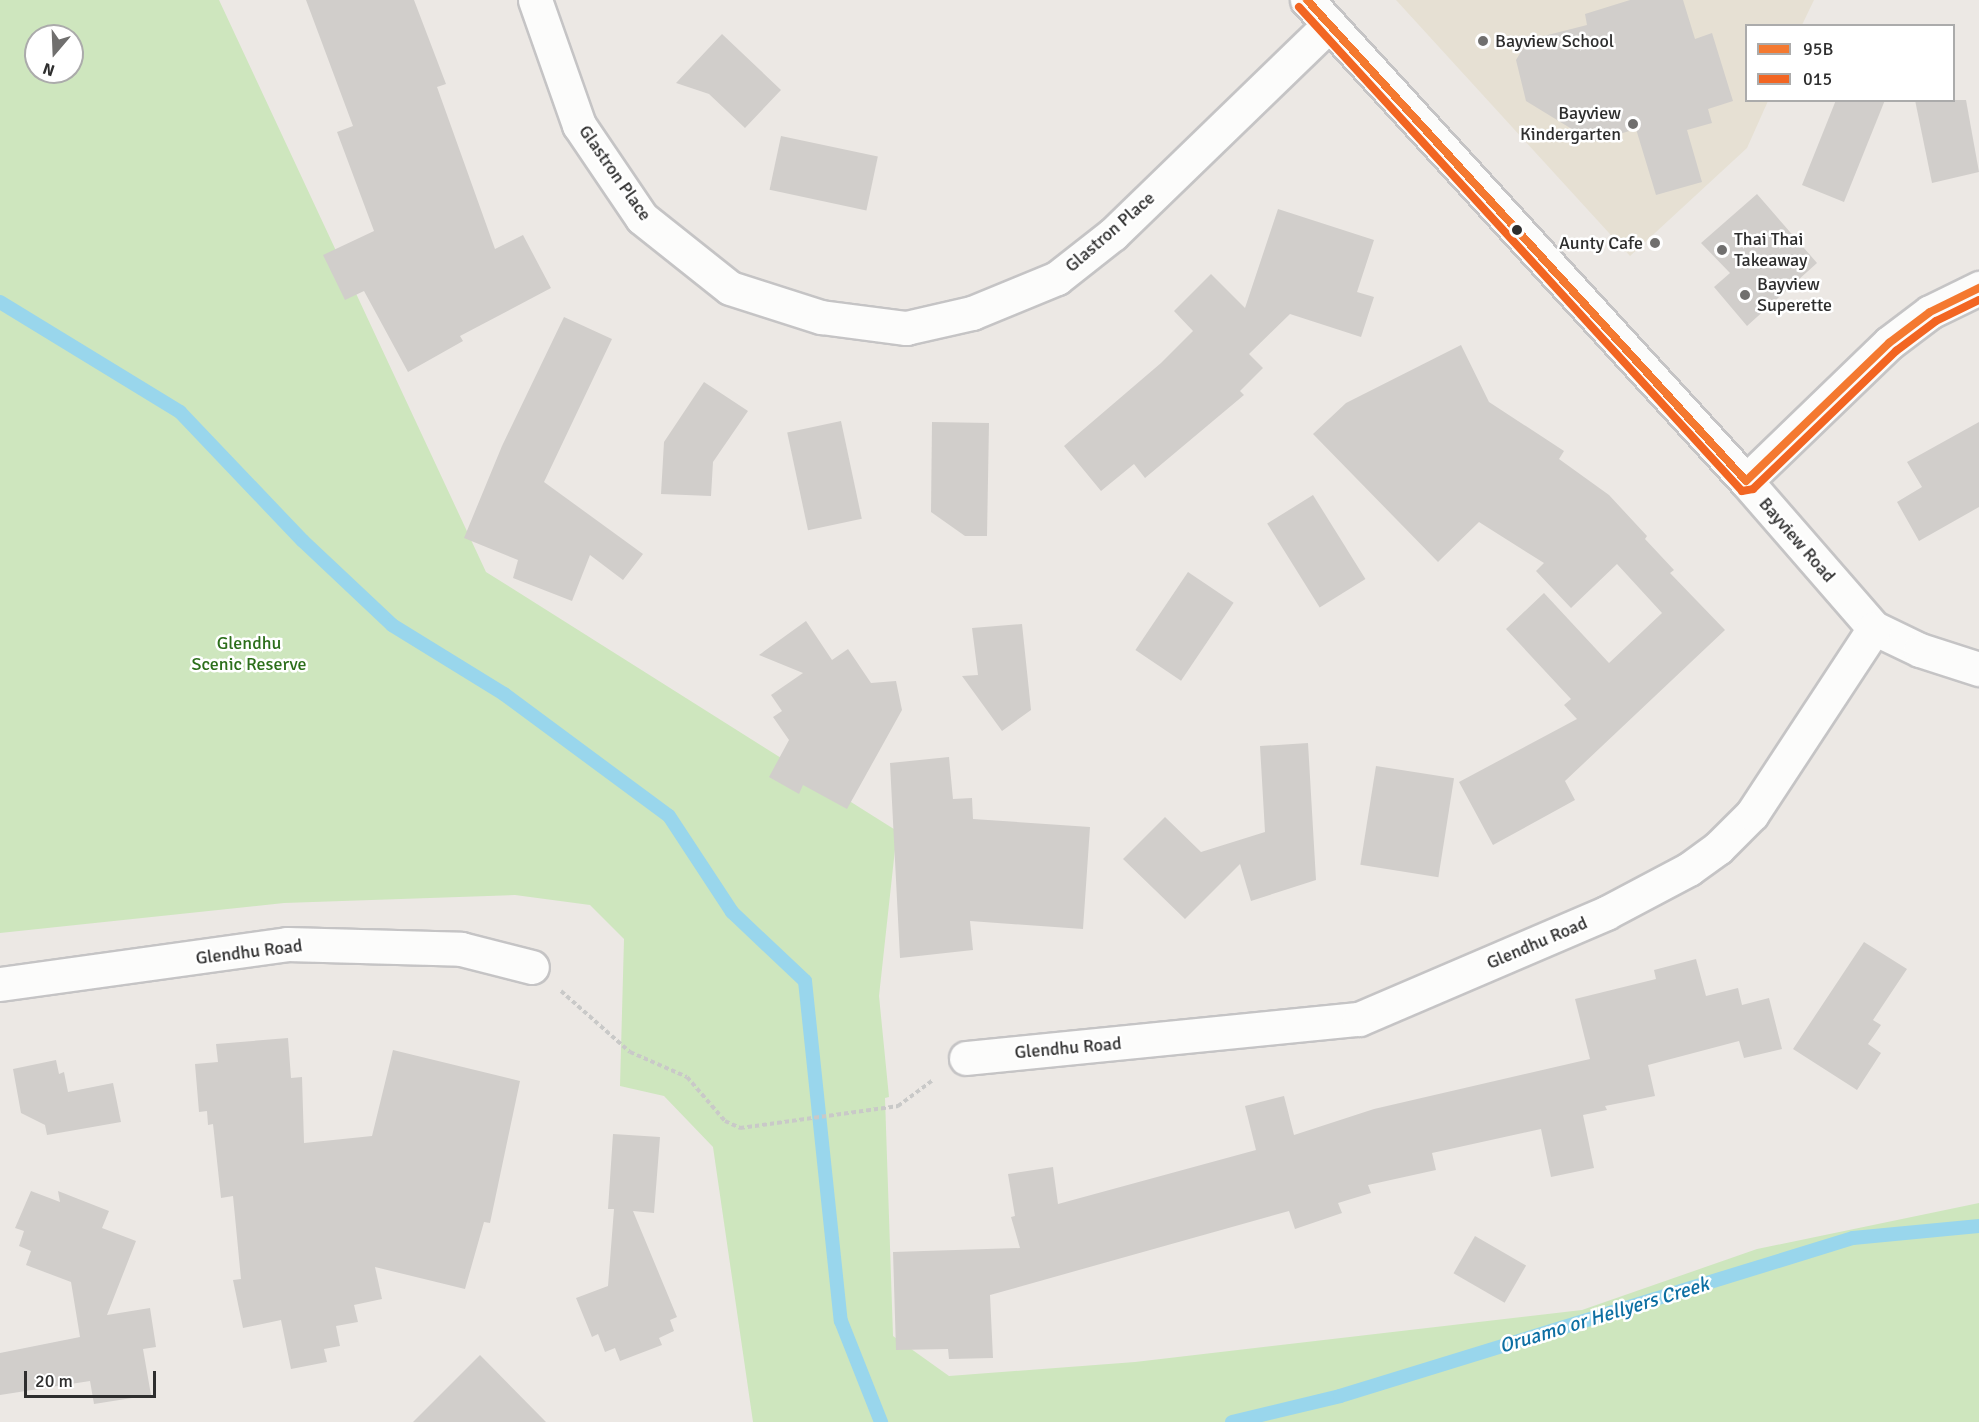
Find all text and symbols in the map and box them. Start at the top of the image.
north arrow [24,24,84,84]
legend [1745,24,1955,102]
place label: Bayview School [1495,30,1614,52]
marker: Bayview School [1476,34,1490,48]
text: 95B [1803,38,1833,60]
text: N [40,58,57,80]
text: 015 [1803,68,1832,90]
place label: Bayview Kindergarten [1520,103,1621,146]
marker: Bayview Kindergarten [1626,117,1640,131]
street label: Glastron Place [574,121,656,225]
street label: Glastron Place [1061,187,1159,277]
unlabelled marker [1511,224,1523,236]
place label: Thai Thai Takeaway [1734,229,1807,272]
place label: Aunty Cafe [1559,232,1643,254]
marker: Aunty Cafe [1648,236,1662,250]
marker: Thai Thai Takeaway [1715,243,1729,257]
place label: Bayview Superette [1757,274,1832,316]
marker: Bayview Superette [1738,288,1752,302]
street label: Bayview Road [1754,493,1840,587]
park label: Glendhu Scenic Reserve [191,633,307,676]
street label: Glendhu Road [1483,912,1591,974]
street label: Glendhu Road [194,935,304,969]
street label: Glendhu Road [1014,1033,1122,1063]
water label: Oruamo or Hellyers Creek [1496,1272,1712,1358]
scale bar [27,1359,159,1397]
text: 20 m [35,1370,73,1392]

